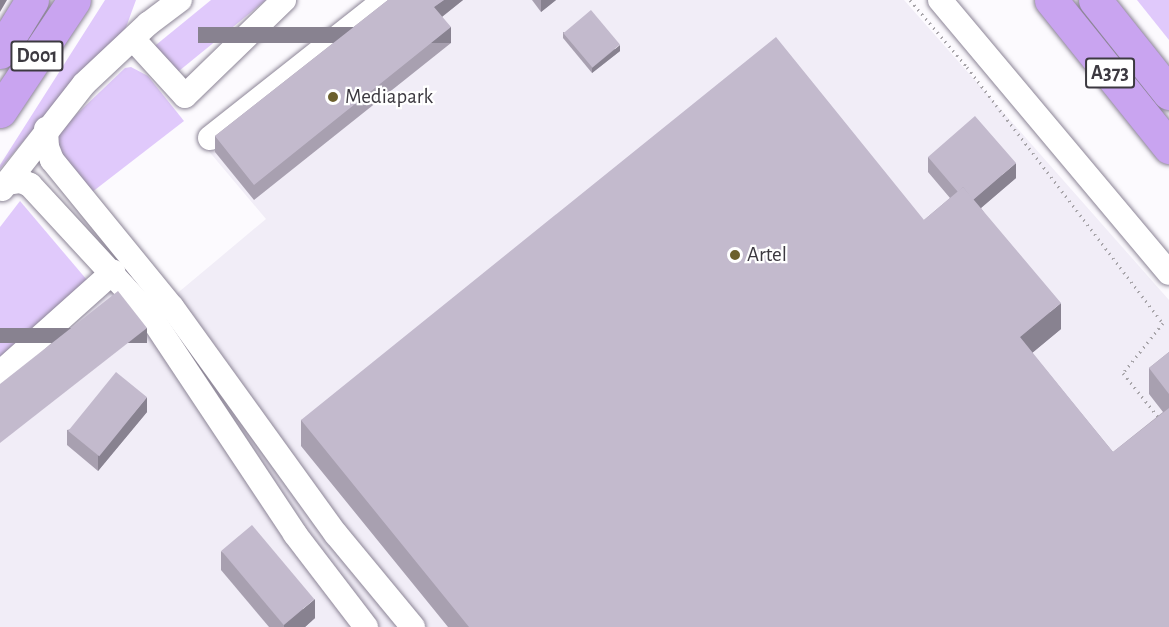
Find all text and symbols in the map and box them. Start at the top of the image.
road number: D001 [10,39,64,73]
road number: A373 [1084,56,1136,90]
place label: Mediapark [345,84,433,110]
marker: Mediapark [326,90,340,104]
place label: Artel [747,242,787,268]
marker: Artel [728,248,742,262]

